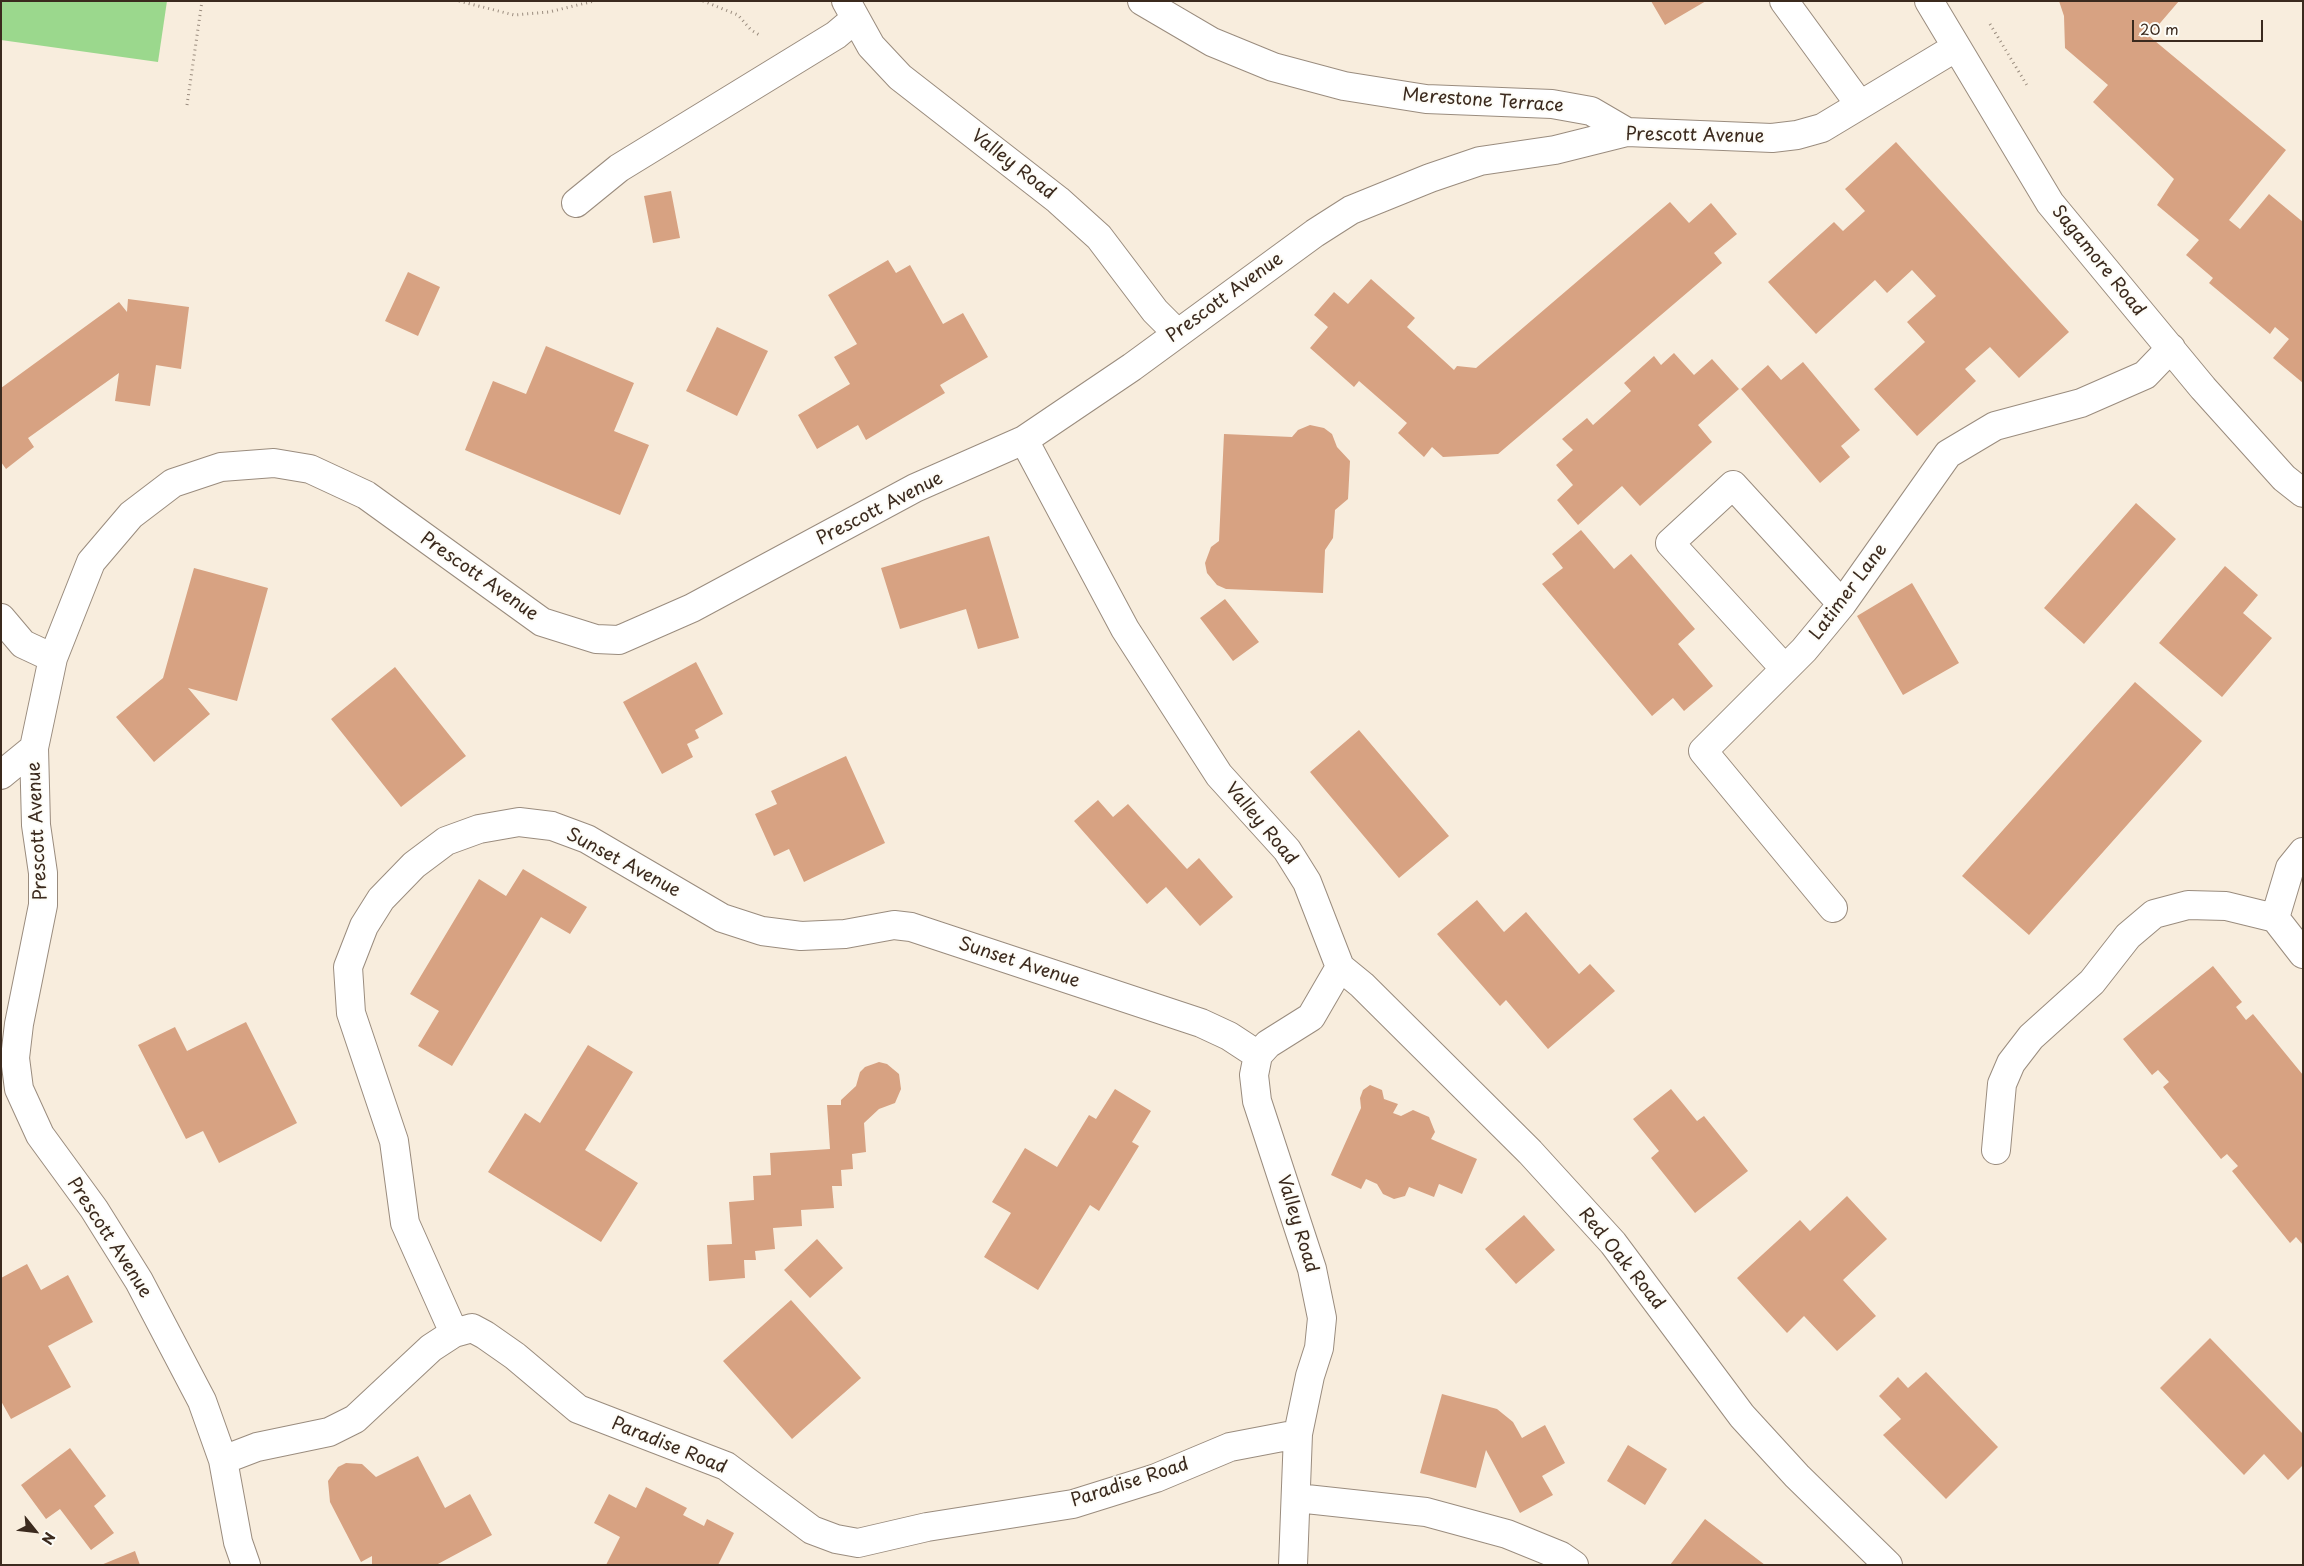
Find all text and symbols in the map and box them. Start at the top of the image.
scale bar [2134,10,2265,42]
text: 20 m [2140,17,2179,40]
street label: Merestone Terrace [1402,85,1564,117]
street label: Prescott Avenue [1625,124,1765,148]
street label: Valley Road [967,125,1059,205]
street label: Sagamore Road [2047,201,2149,321]
street label: Prescott Avenue [1162,248,1288,348]
street label: Prescott Avenue [813,468,947,550]
street label: Prescott Avenue [416,528,542,626]
street label: Latimer Lane [1806,539,1892,645]
street label: Prescott Avenue [24,761,52,901]
street label: Valley Road [1220,778,1302,870]
street label: Sunset Avenue [562,824,684,902]
street label: Sunset Avenue [956,933,1082,993]
street label: Valley Road [1272,1173,1322,1275]
street label: Prescott Avenue [62,1174,156,1302]
street label: Red Oak Road [1573,1204,1669,1314]
street label: Paradise Road [608,1413,730,1479]
street label: Paradise Road [1068,1454,1192,1512]
north arrow [10,1506,60,1556]
text: N [37,1529,60,1548]

